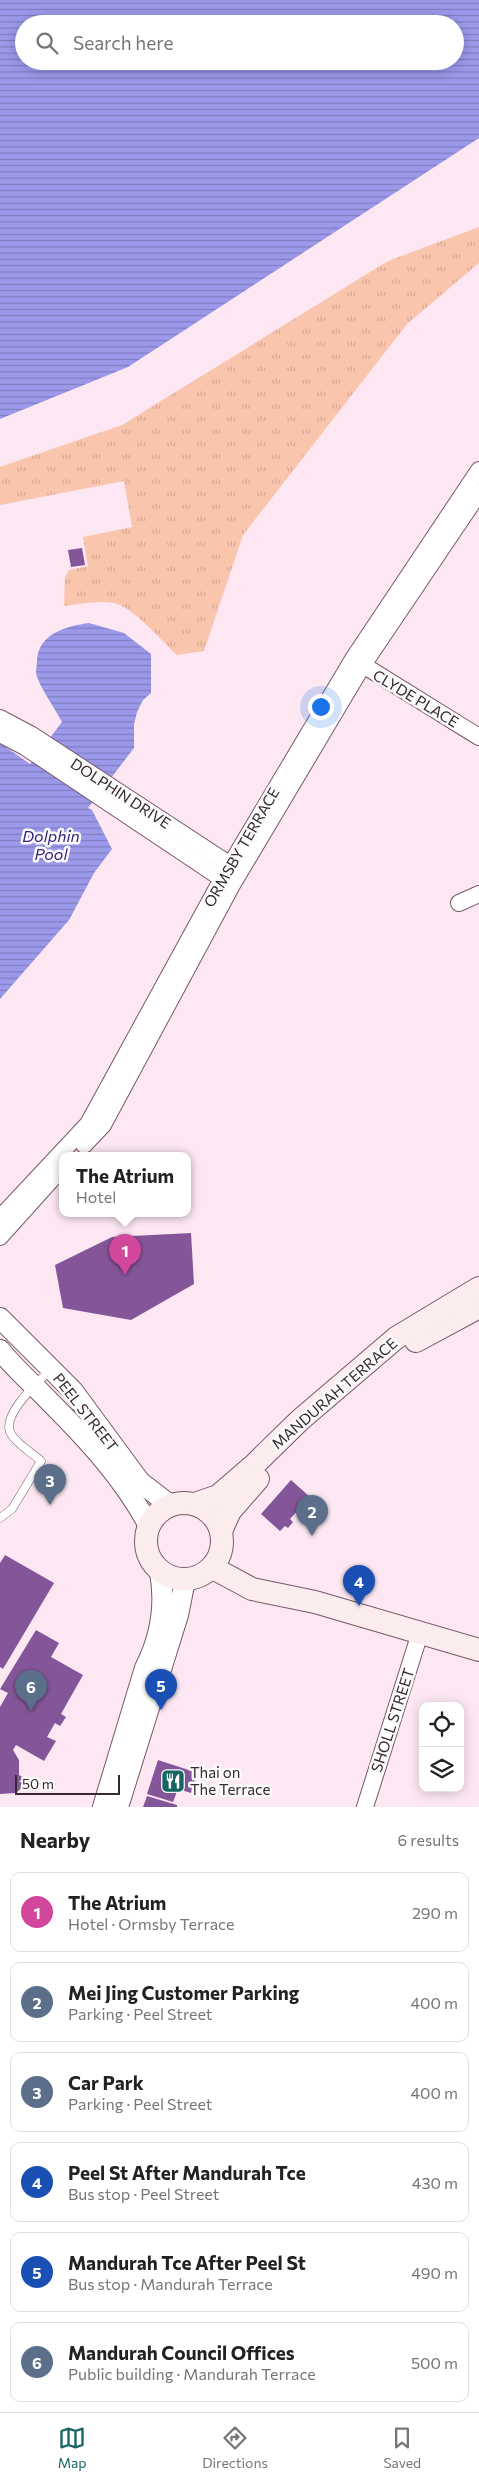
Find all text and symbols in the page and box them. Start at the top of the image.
search box [15,15,464,70]
icon: search [33,29,61,57]
text: Search here [73,31,173,54]
street label: CLYDE PLACE [370,665,462,731]
your location [308,694,334,720]
street label: DOLPHIN DRIVE [68,754,174,832]
street label: ORMSBY TERRACE [199,784,283,910]
water label: Dolphin Pool [22,826,80,863]
popup [59,1152,191,1217]
text: The Atrium [76,1164,174,1187]
text: Hotel [76,1187,116,1206]
pin: 1 [109,1234,141,1275]
street label: MANDURAH TERRACE [268,1334,400,1452]
street label: PEEL STREET [50,1369,122,1455]
pin: 3 [34,1464,66,1505]
pin: 2 [296,1495,328,1536]
pin: 4 [343,1565,375,1606]
street label: SHOLL STREET [367,1665,417,1774]
pin: 5 [145,1669,177,1710]
pin: 6 [15,1670,47,1711]
map controls [419,1702,464,1792]
button: locate [419,1702,464,1747]
button: layers [419,1747,464,1792]
place label: Thai on The Terrace [190,1763,270,1798]
restaurant icon: Thai on The Terrace [160,1768,186,1794]
scale bar [15,1772,120,1795]
text: 50 m [22,1775,54,1792]
text: Nearby [20,1827,90,1852]
text: 6 results [398,1830,459,1849]
text: The Atrium [68,1891,166,1914]
text: 1 [33,1903,41,1922]
text: 290 m [412,1903,458,1922]
text: Hotel · Ormsby Terrace [68,1914,234,1933]
text: Mei Jing Customer Parking [68,1981,299,2004]
text: 2 [32,1993,42,2012]
text: 400 m [410,1993,458,2012]
text: Parking · Peel Street [68,2004,212,2023]
text: Car Park [68,2071,144,2094]
text: 3 [32,2083,42,2102]
text: 400 m [410,2083,458,2102]
text: Parking · Peel Street [68,2094,212,2113]
text: Peel St After Mandurah Tce [68,2161,306,2184]
text: 4 [32,2173,42,2192]
text: 430 m [412,2173,458,2192]
text: Bus stop · Peel Street [68,2184,219,2203]
text: Mandurah Tce After Peel St [68,2251,306,2274]
text: 5 [32,2263,42,2282]
text: 490 m [411,2263,458,2282]
text: Bus stop · Mandurah Terrace [68,2274,273,2293]
text: Mandurah Council Offices [68,2341,295,2364]
text: 6 [32,2353,42,2372]
text: 500 m [411,2353,458,2372]
text: Public building · Mandurah Terrace [68,2364,316,2383]
tab: Map [58,2424,87,2471]
tab: Directions [202,2424,268,2471]
tab: Saved [383,2424,421,2471]

